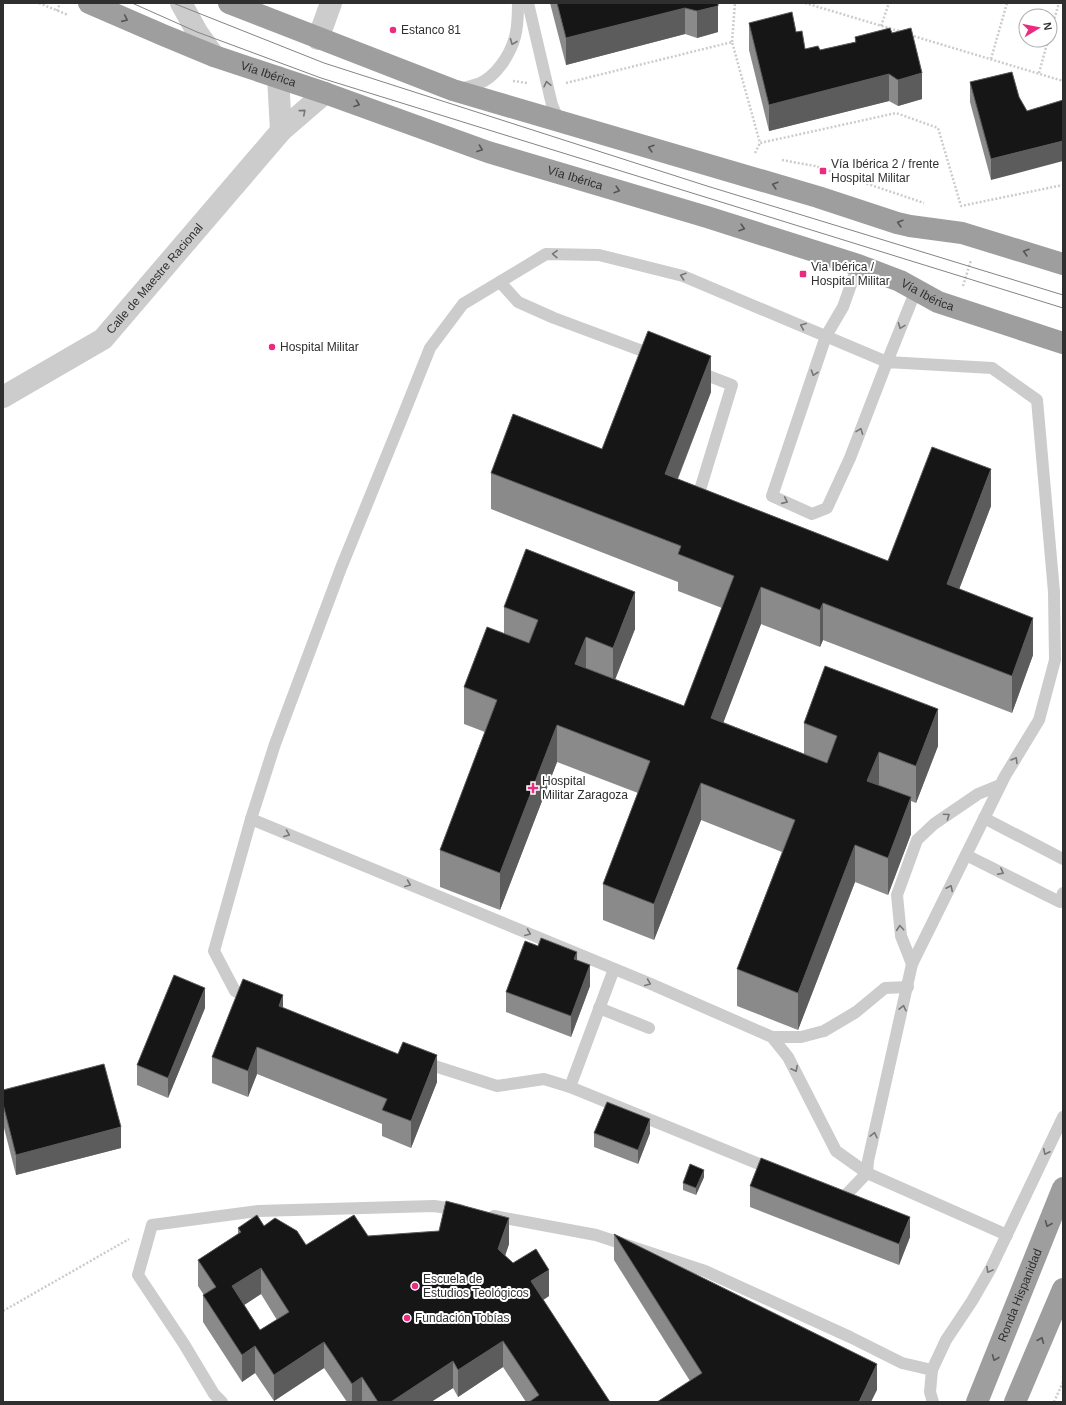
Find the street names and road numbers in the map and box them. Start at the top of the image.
street label: Vía Ibérica [239,58,298,90]
street label: Vía Ibérica [546,163,605,193]
street label: Calle de Maestre Racional [103,221,206,337]
street label: Vía Ibérica [899,276,956,314]
street label: Ronda Hispanidad [995,1247,1045,1344]

